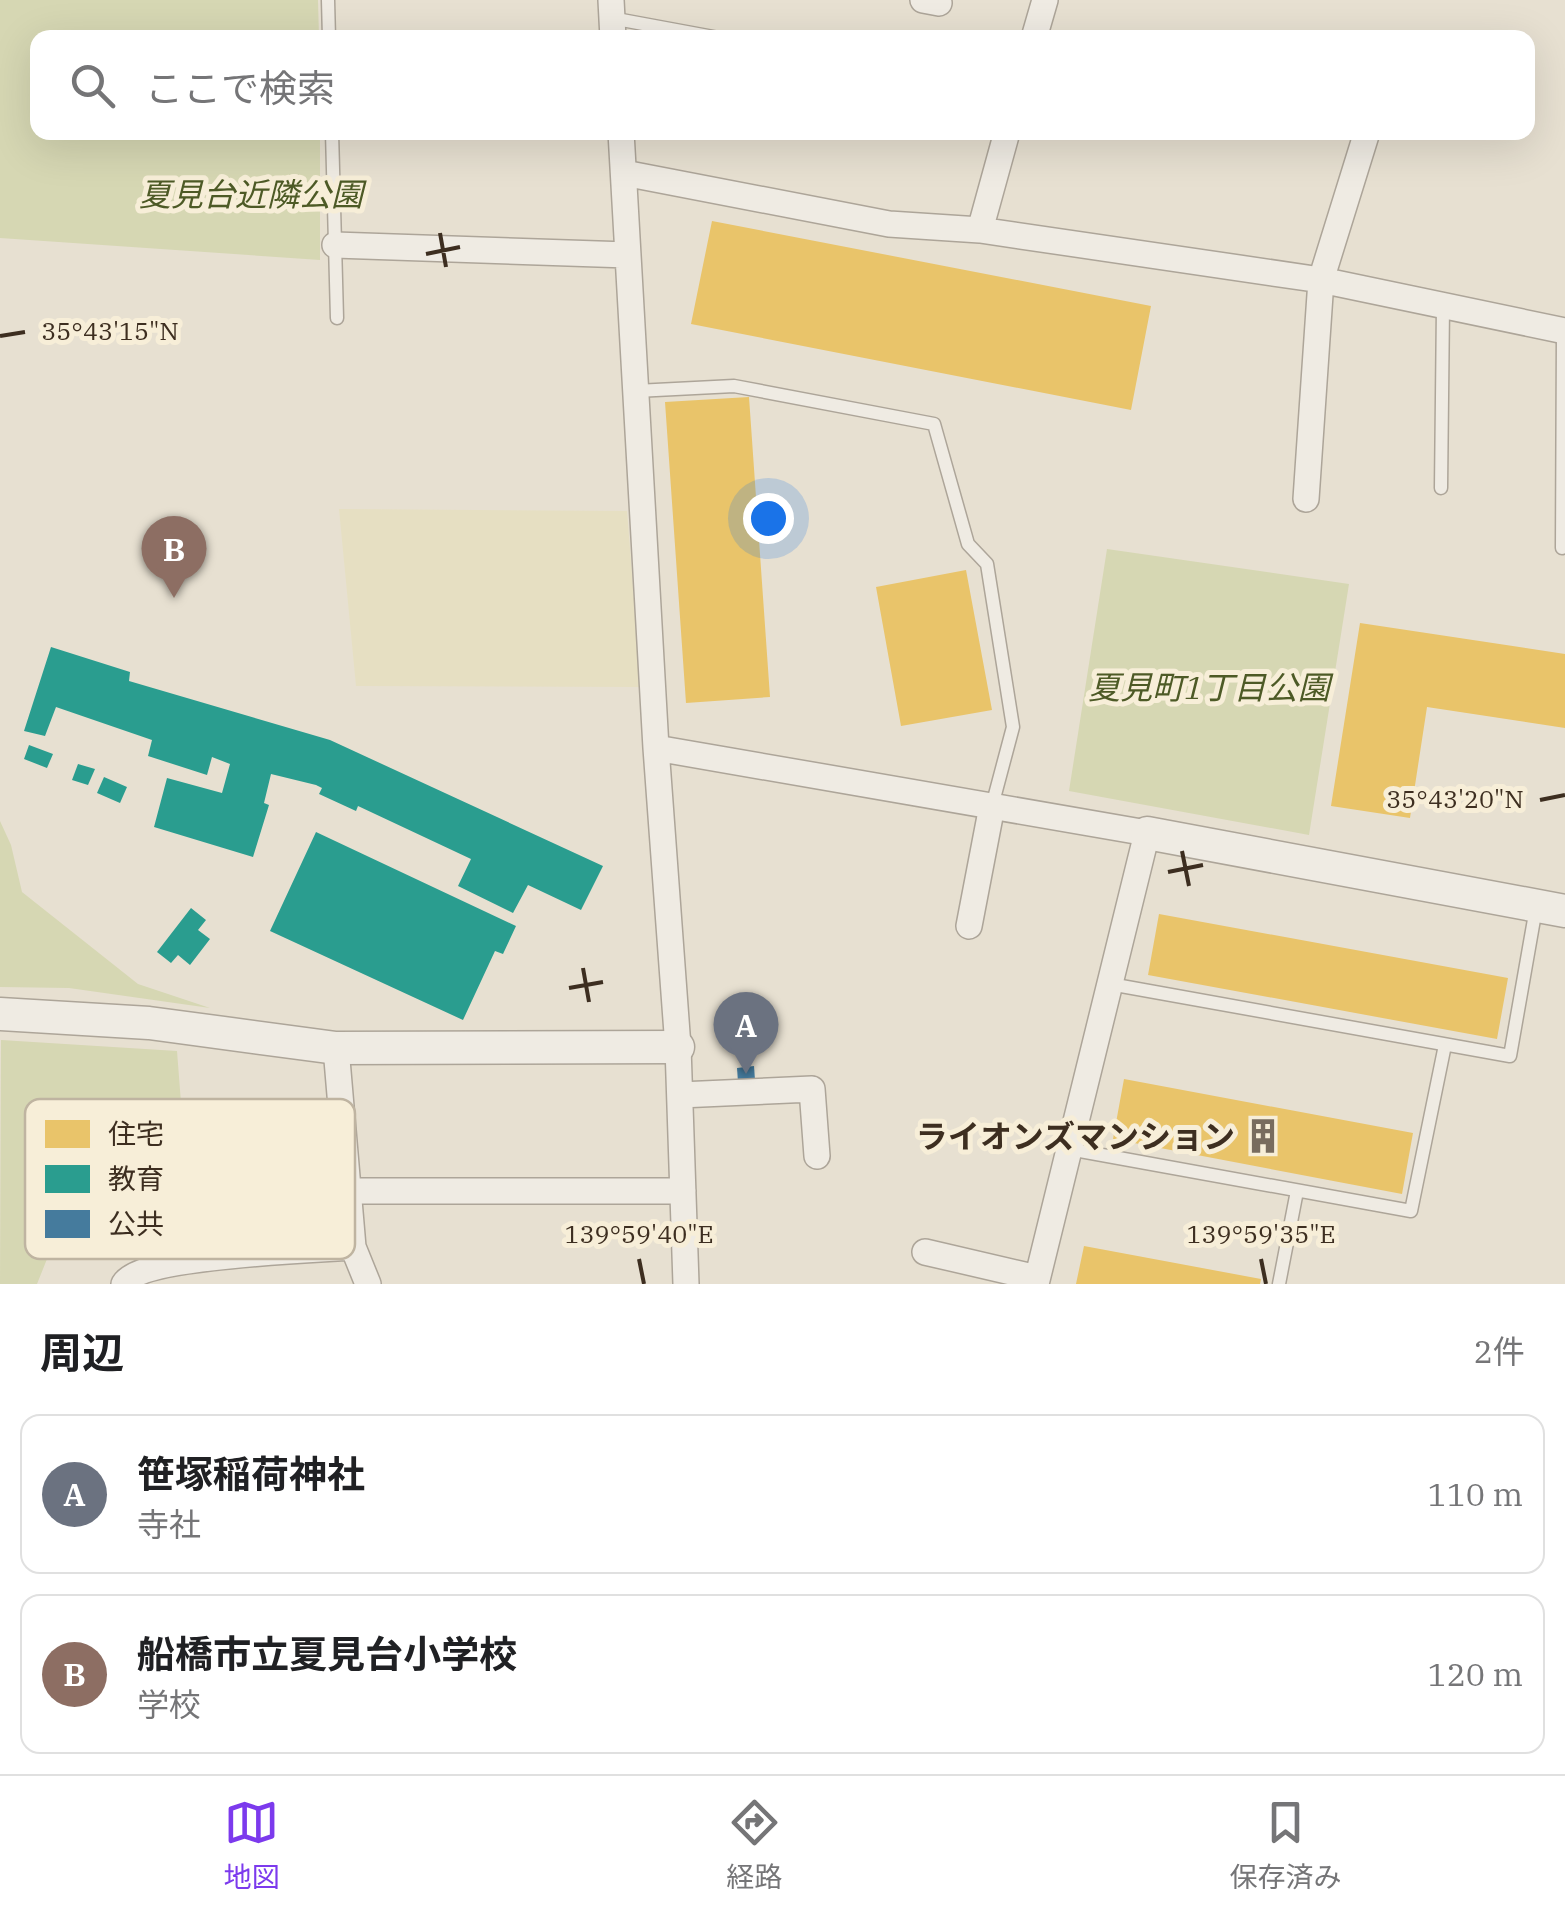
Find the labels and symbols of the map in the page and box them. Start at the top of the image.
park label: 夏見台近隣公園 [139,173,367,215]
text: 35°43'15"N [41,314,179,347]
your location [743,493,794,544]
pin: B [142,516,206,598]
park label: 夏見町1丁目公園 [1088,666,1334,708]
text: 35°43'20"N [1386,782,1524,815]
pin: A [714,992,778,1074]
legend [25,1099,355,1259]
text: 住宅 [108,1115,164,1152]
place label: ライオンズマンション [916,1115,1235,1157]
building icon: ライオンズマンション [1244,1117,1282,1155]
text: 教育 [108,1160,164,1197]
text: 公共 [108,1205,164,1242]
text: 139°59'40"E [564,1217,714,1250]
text: 139°59'35"E [1186,1217,1336,1250]

